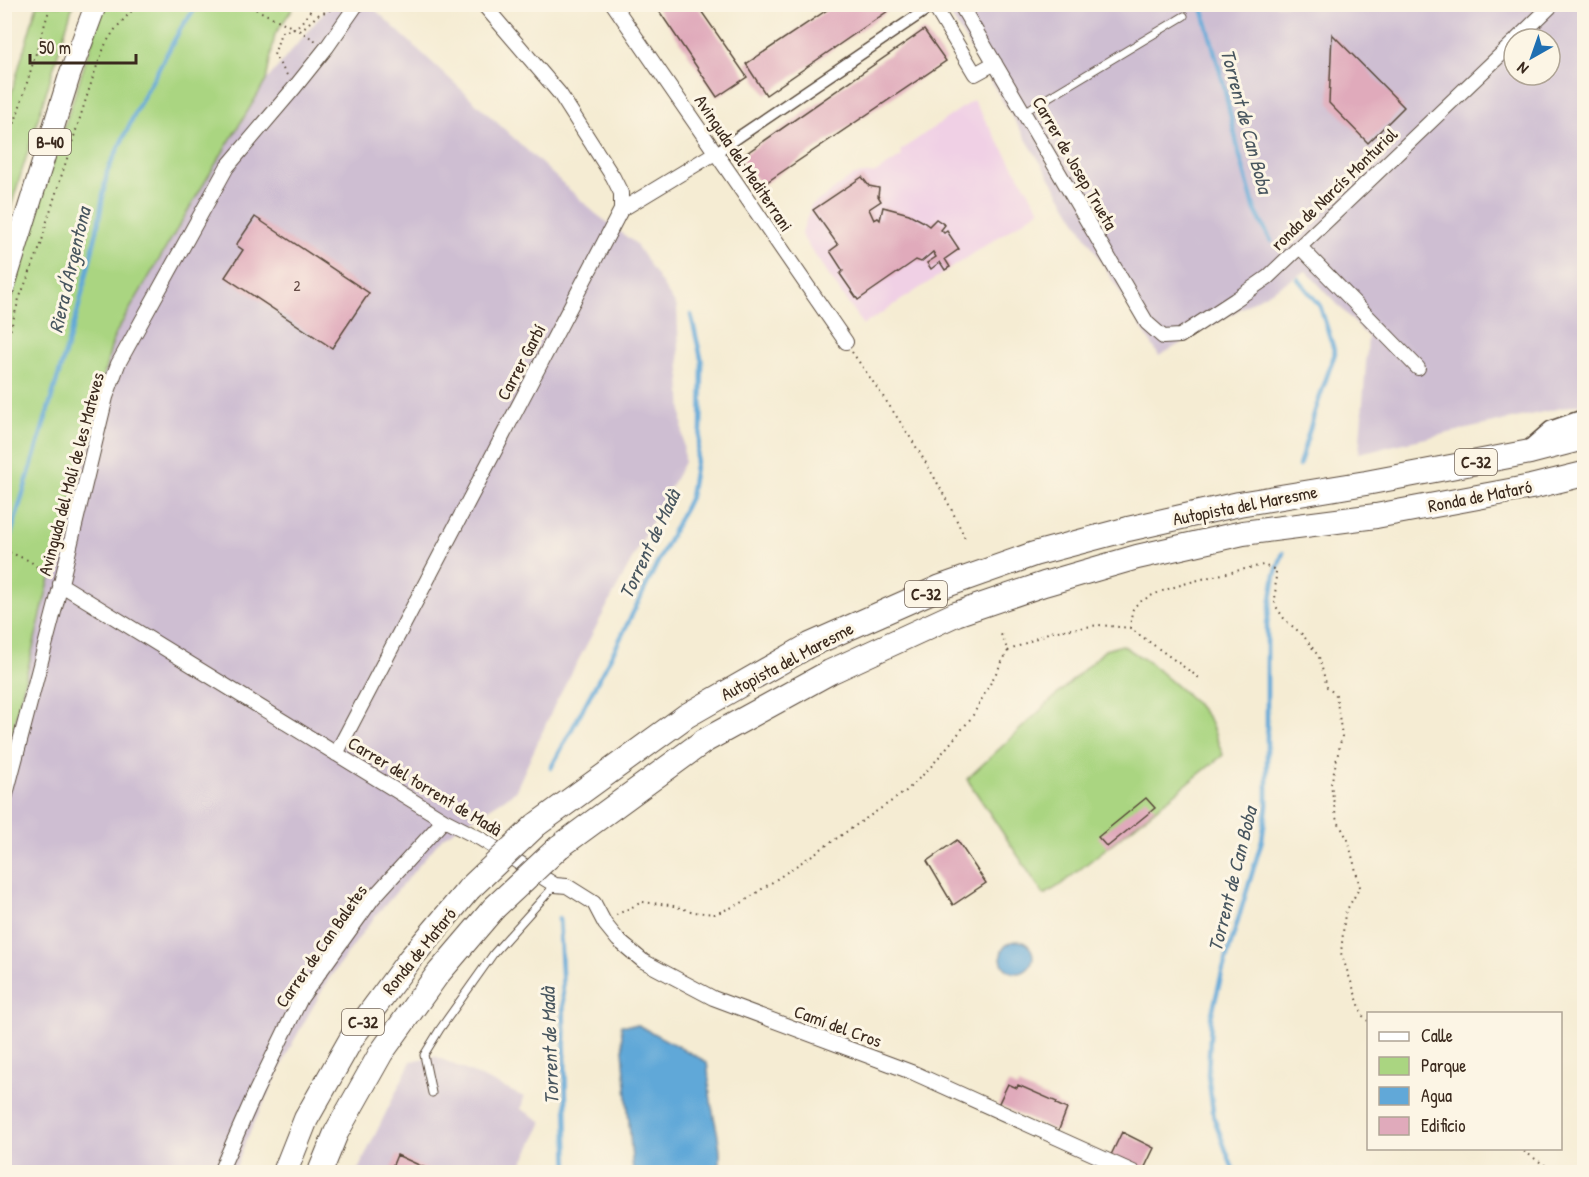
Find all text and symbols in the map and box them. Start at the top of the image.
scale bar [30,27,136,65]
north arrow [1502,27,1562,87]
text: 50 m [39,35,71,60]
water label: Torrent de Can Boba [1215,46,1280,198]
text: N [1512,57,1533,80]
street label: Avinguda del Mediterrani [689,90,799,236]
street label: Carrer de Josep Trueta [1027,92,1123,234]
street label: ronda de Narcís Monturiol [1265,122,1403,256]
road number: B-40 [29,129,71,155]
water label: Riera d'Argentona [41,203,98,336]
house number: 2 [293,275,301,296]
street label: Carrer Garbí [490,319,552,405]
street label: Avinguda del Molí de les Mateves [32,370,110,578]
road number: C-32 [1455,449,1497,475]
street label: Ronda de Mataró [1426,474,1534,518]
street label: Autopista del Maresme [1171,479,1319,531]
water label: Torrent de Madà [612,483,687,603]
road number: C-32 [905,581,947,607]
street label: Autopista del Maresme [716,616,858,706]
street label: Carrer del torrent de Madà [343,730,507,842]
water label: Torrent de Can Boba [1201,802,1264,954]
street label: Carrer de Can Baletes [269,879,373,1013]
street label: Ronda de Mataró [376,902,462,1000]
water label: Torrent de Madà [533,985,565,1105]
street label: Camí del Cros [791,999,885,1053]
road number: C-32 [342,1009,384,1035]
legend [1367,1012,1562,1150]
text: Calle [1421,1023,1453,1048]
text: Parque [1421,1053,1466,1078]
text: Agua [1421,1083,1452,1108]
text: Edificio [1421,1113,1465,1138]

